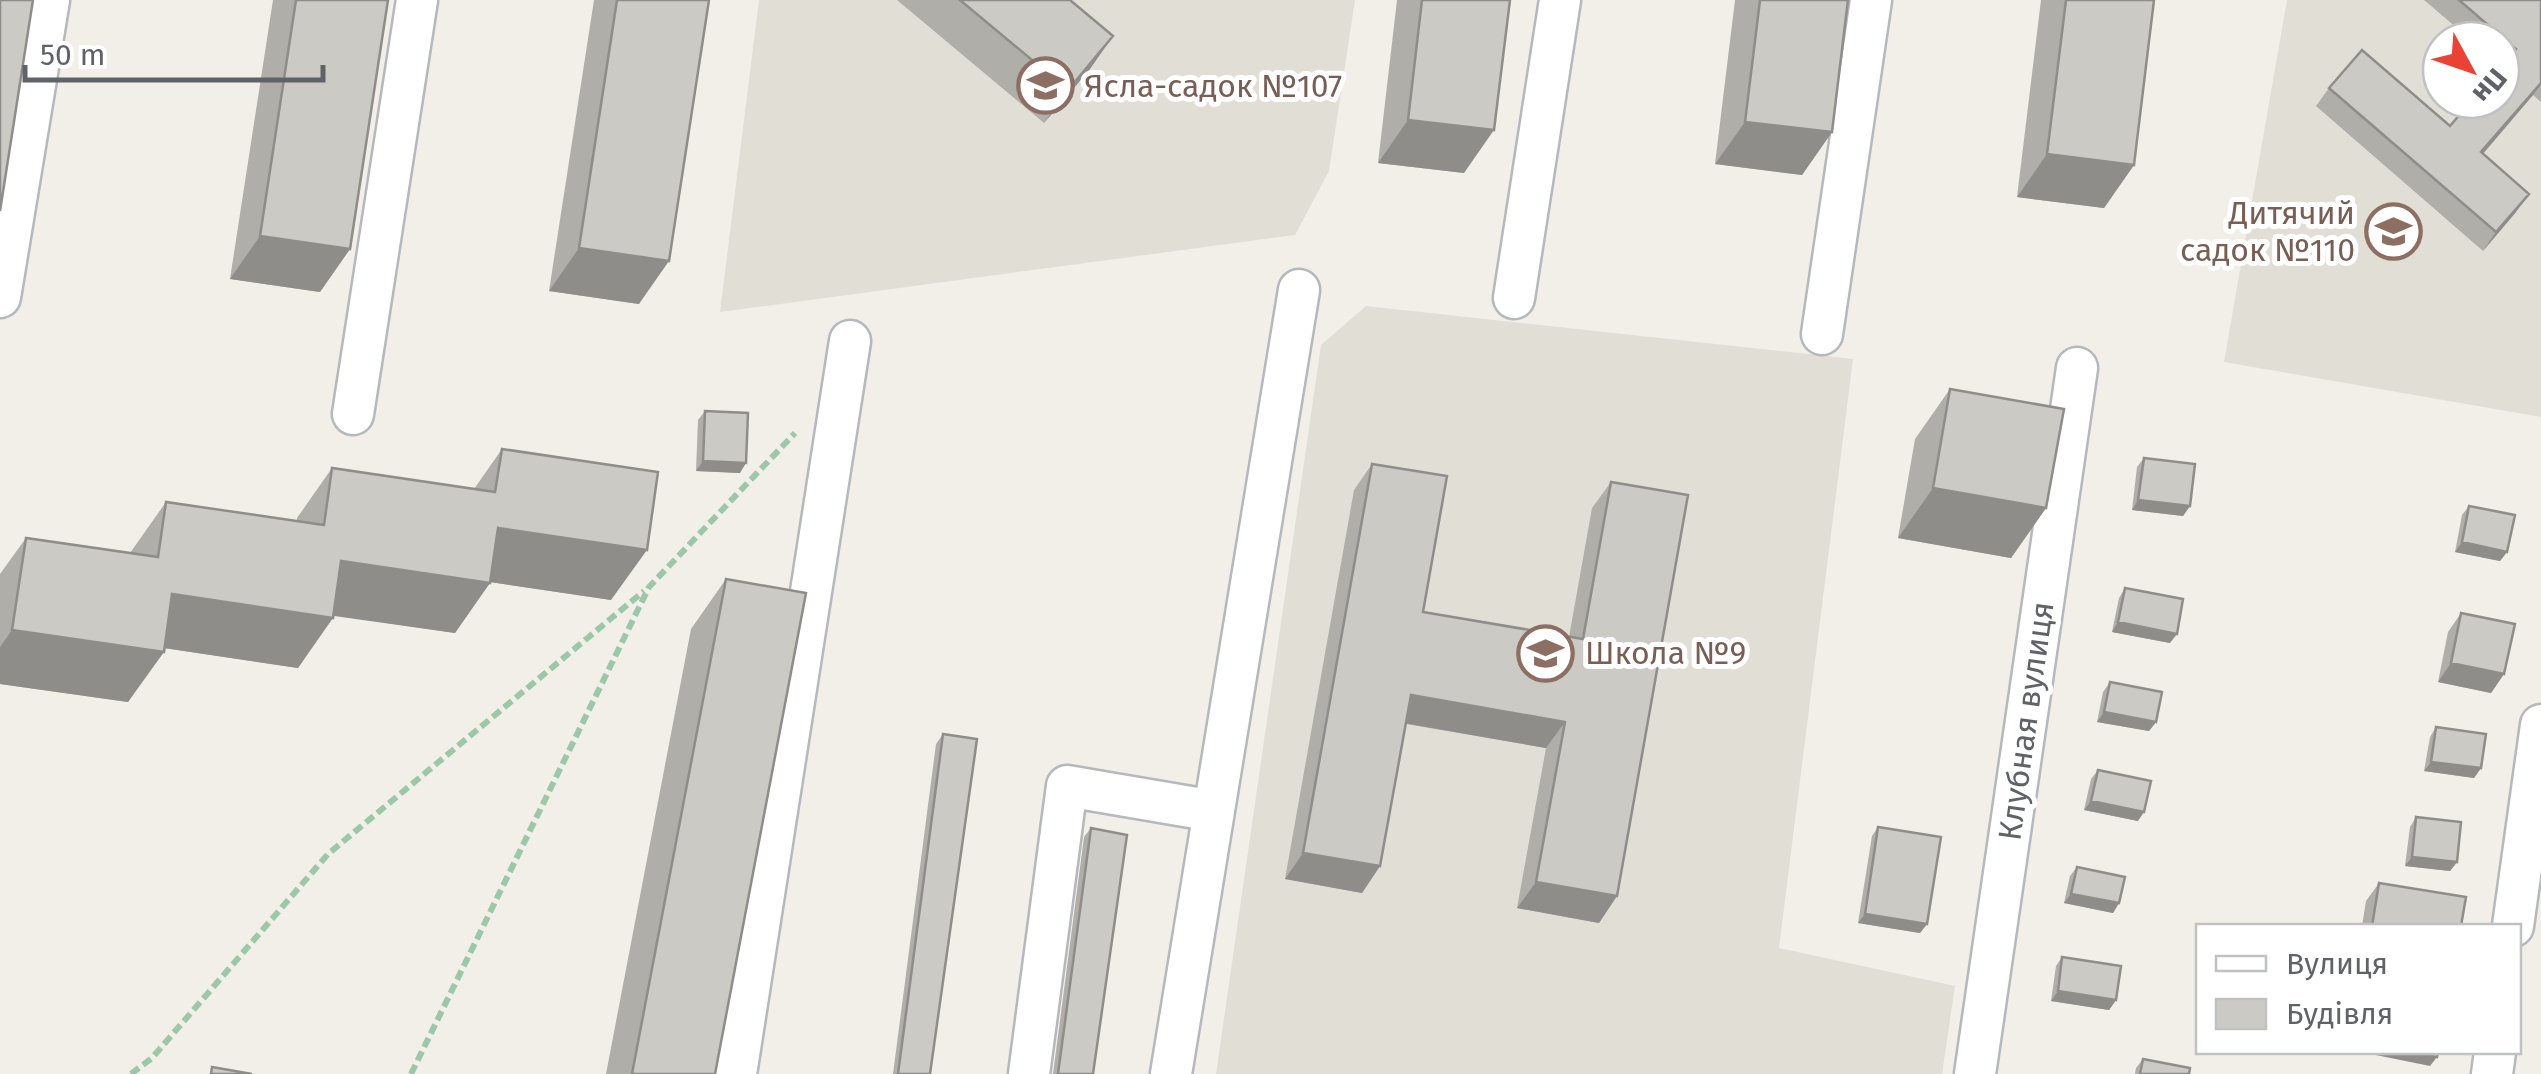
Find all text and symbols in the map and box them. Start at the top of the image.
scale bar [25,20,322,82]
north arrow [2421,20,2521,120]
text: 50 m [40,37,105,73]
school or university icon: Ясла-садок №107 [1015,56,1075,116]
text: Пн [2466,62,2514,110]
place label: Ясла-садок №107 [1084,67,1342,105]
place label: Дитячий садок №110 [2180,194,2355,269]
school or university icon: Дитячий садок №110 [2364,201,2424,261]
street label: Клубная вулиця [1990,599,2062,843]
school or university icon: Школа №9 [1516,623,1576,683]
place label: Школа №9 [1585,634,1746,672]
legend [2196,924,2521,1054]
text: Вулиця [2286,946,2388,982]
text: Будівля [2286,996,2393,1032]

